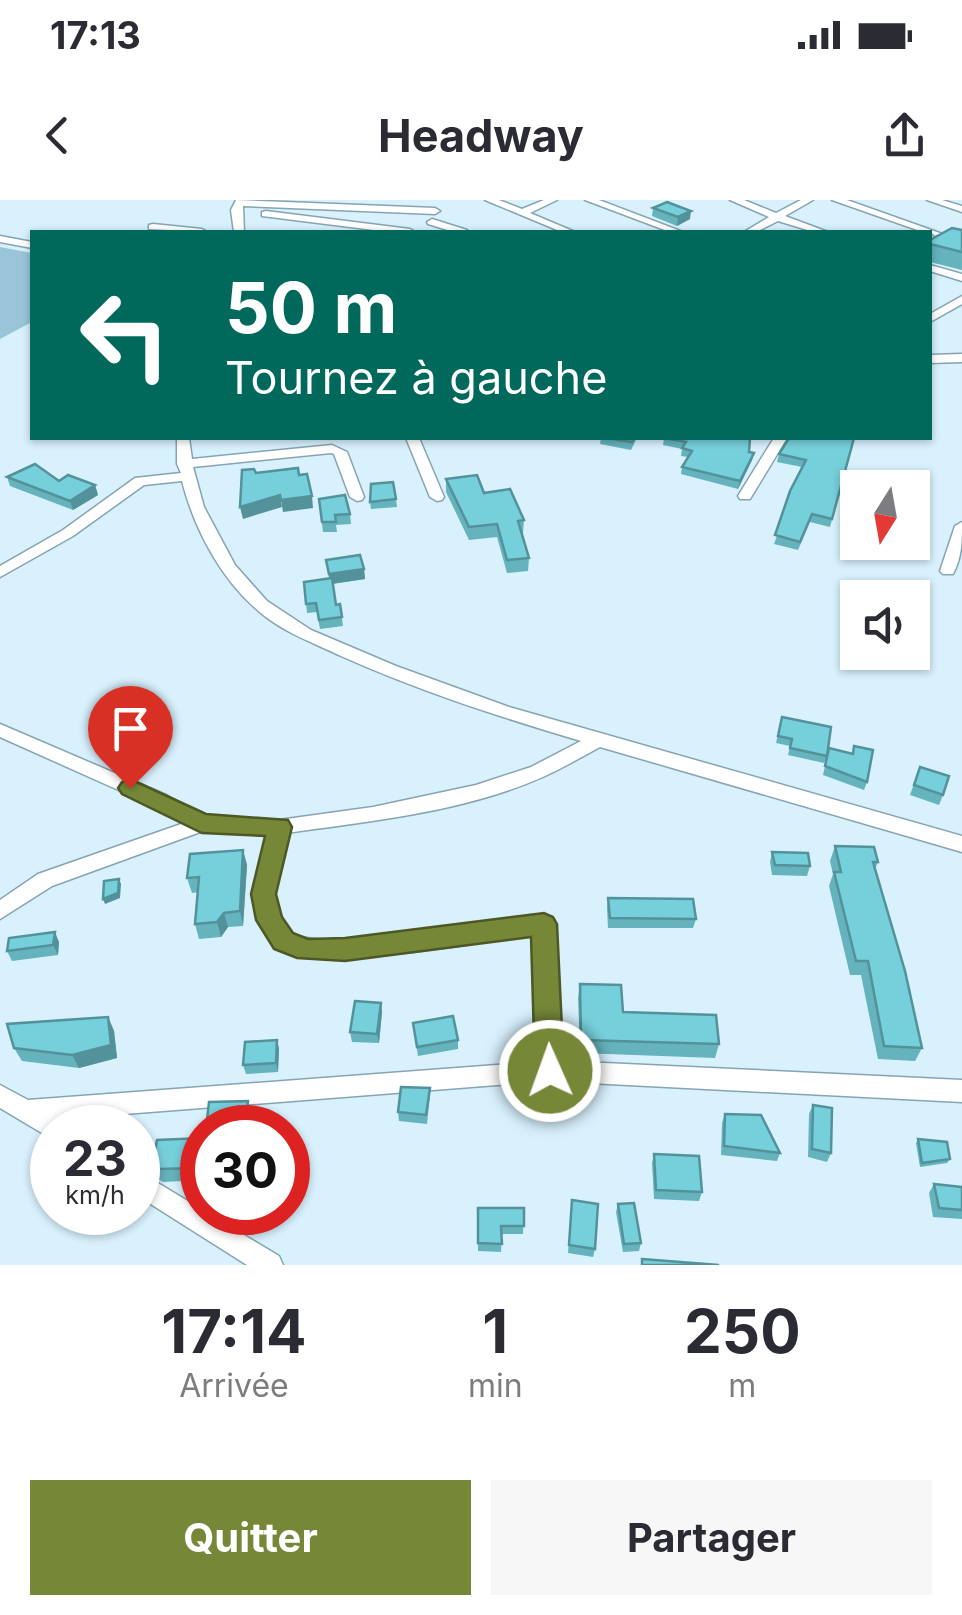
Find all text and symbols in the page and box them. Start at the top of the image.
text: 17:13 [50,12,141,58]
icon: back [30,108,85,163]
text: Headway [378,108,584,163]
icon: share [877,108,932,163]
text: 50 m [225,265,397,350]
icon: left [60,270,190,400]
text: Tournez à gauche [225,350,607,405]
north arrow [840,470,930,560]
map controls [840,470,930,670]
button: sound [840,580,930,670]
pin [88,686,173,789]
icon: arrive [103,701,158,756]
position arrow [498,1019,602,1123]
speed limit sign: 30 [180,1105,310,1235]
text: 23 [63,1128,127,1188]
text: km/h [65,1180,125,1210]
text: 17:14 [161,1295,307,1367]
text: 1 [482,1295,508,1367]
text: 250 [684,1295,801,1367]
text: Arrivée [179,1366,289,1405]
text: min [468,1366,523,1405]
text: m [728,1366,756,1405]
button: Quitter [30,1480,471,1595]
button: Partager [491,1480,932,1595]

